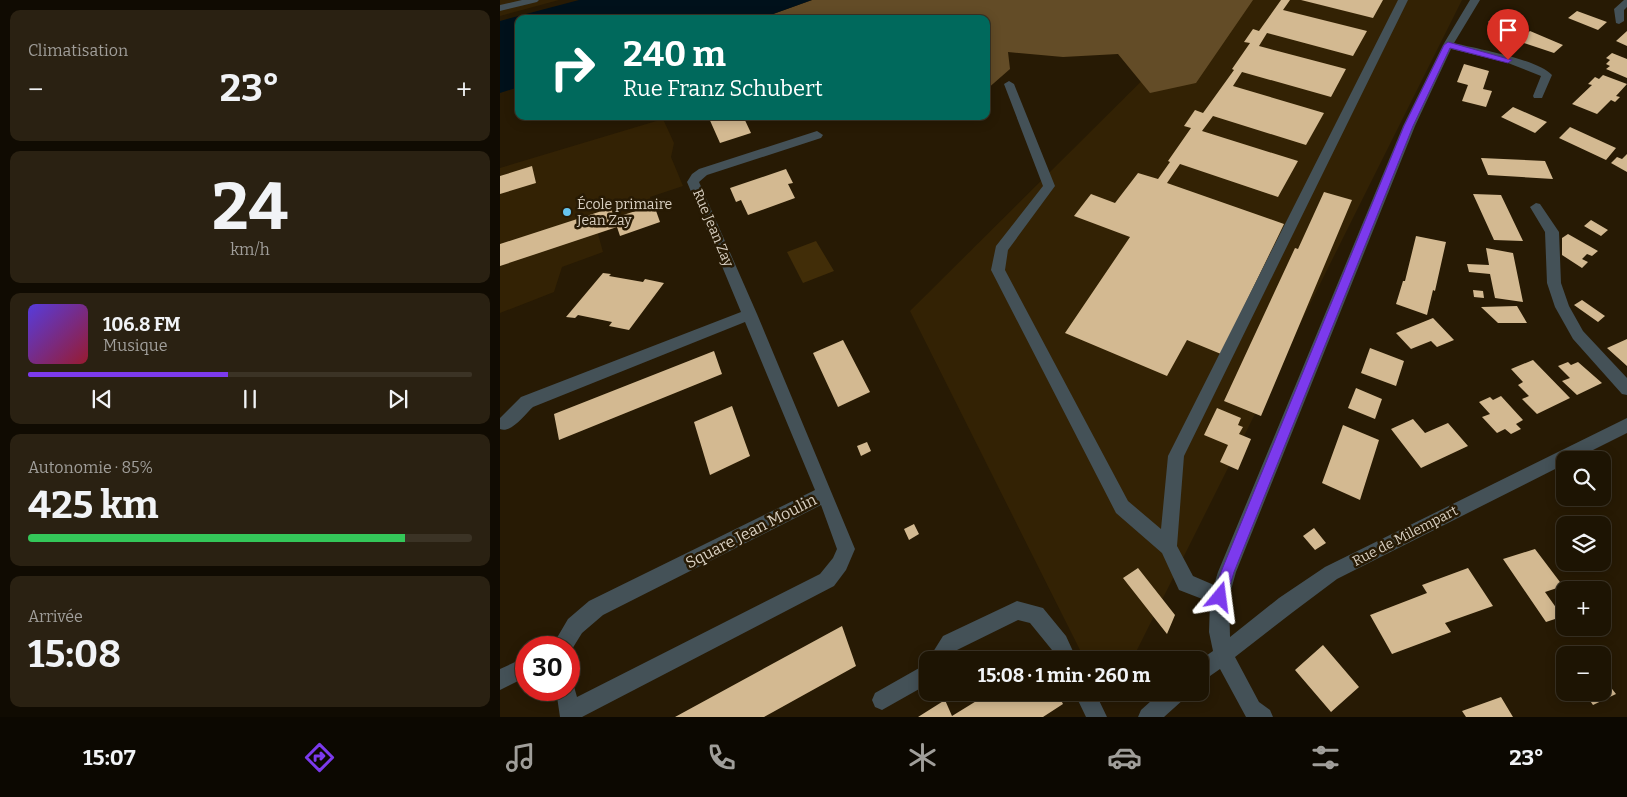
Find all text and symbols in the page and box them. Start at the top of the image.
pin [1487,9,1529,60]
icon: arrive [1494,16,1522,44]
text: 240 m [623,33,726,75]
icon: right [540,35,605,100]
text: Climatisation [28,41,128,60]
text: 23° [220,65,280,111]
text: − [28,73,43,106]
text: + [456,73,472,106]
text: Rue Franz Schubert [623,75,823,102]
text: 24 [212,168,288,246]
street label: Rue Jean Zay [689,187,737,270]
place label: École primaire Jean Zay [576,195,672,229]
marker: École primaire Jean Zay [561,206,573,218]
text: km/h [230,240,270,259]
text: 106.8 FM [103,313,181,336]
text: Musique [103,336,168,355]
icon: previous [88,385,116,413]
icon: pause [236,385,264,413]
icon: next [384,385,412,413]
map controls [1556,451,1611,701]
button: search [1556,451,1611,506]
text: Autonomie · 85% [28,458,153,477]
text: 425 km [28,482,158,528]
street label: Square Jean Moulin [682,490,820,572]
street label: Rue de Milempart [1350,502,1460,570]
button: layers [1556,516,1611,571]
position arrow [1193,570,1245,622]
button: + [1556,581,1611,636]
text: Arrivée [28,607,83,626]
text: 15:08 [28,631,121,677]
speed limit sign: 30 [515,636,580,701]
button: − [1556,646,1611,701]
text: 15:08 · 1 min · 260 m [978,664,1150,687]
icon: directions [302,740,337,775]
icon: music [503,740,538,775]
icon: phone [704,740,739,775]
icon: climate [905,740,940,775]
icon: car [1107,740,1142,775]
icon: filters [1308,740,1343,775]
text: 15:07 [83,744,136,771]
text: 23° [1509,744,1544,771]

